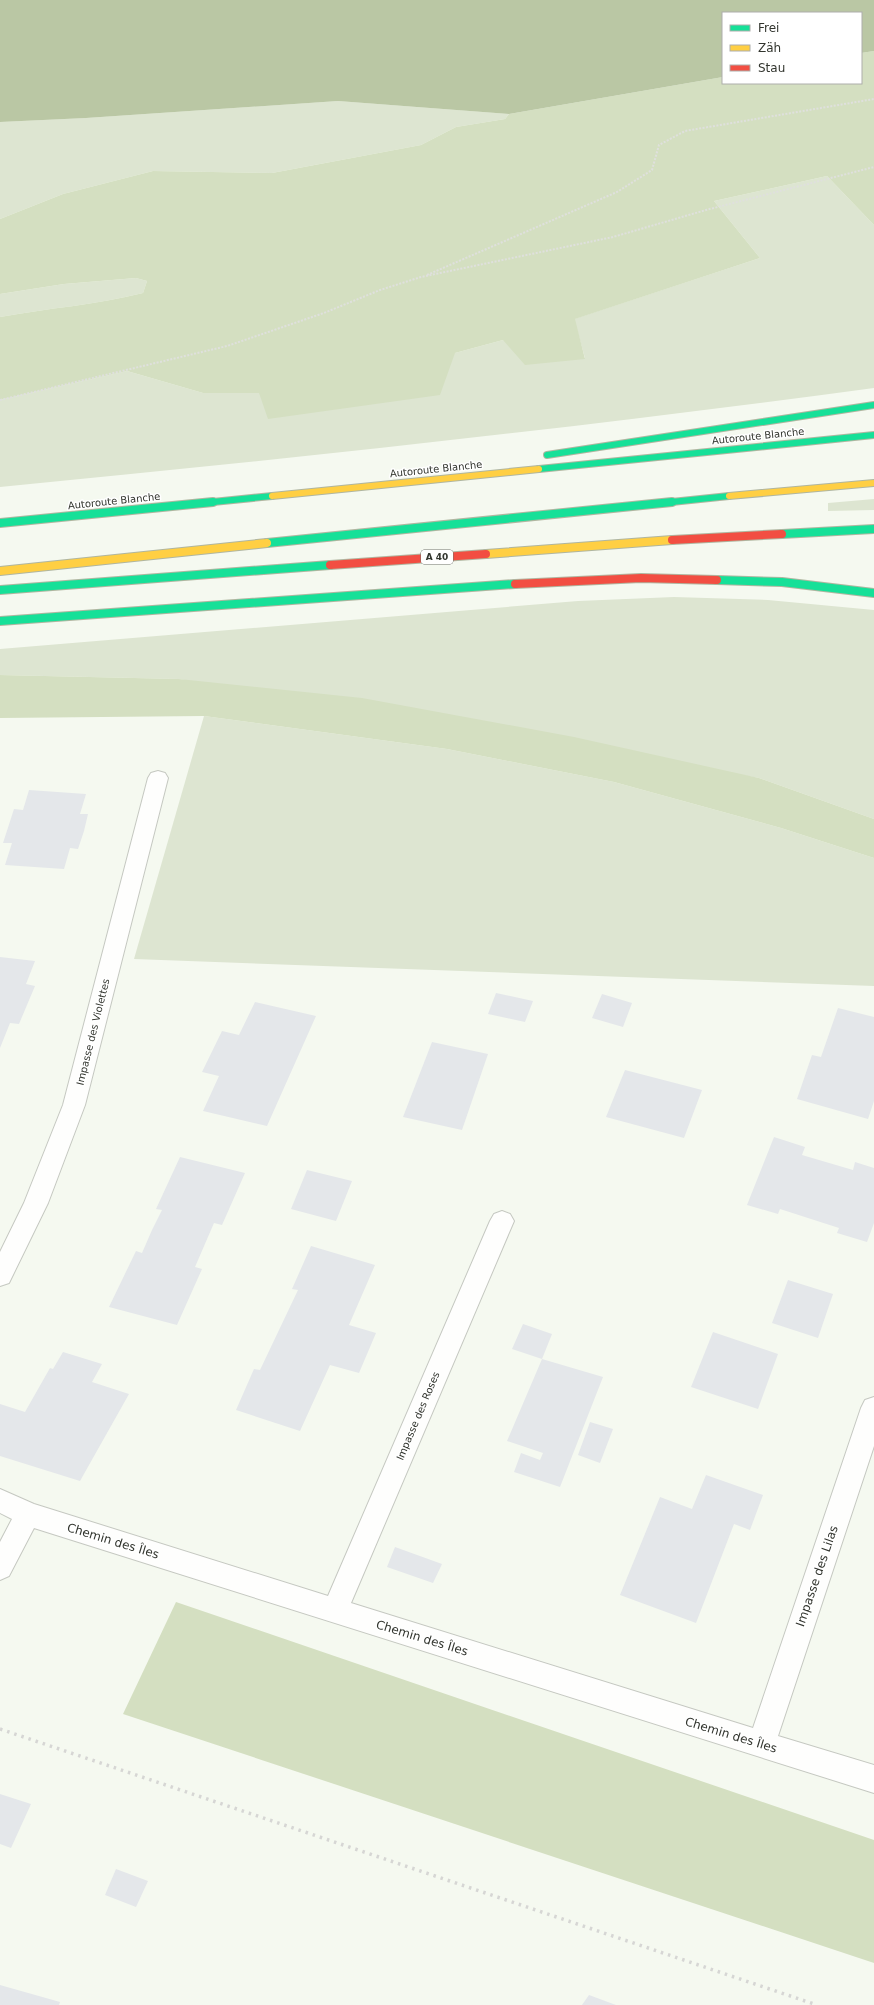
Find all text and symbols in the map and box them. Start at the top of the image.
legend [722,12,862,84]
text: Frei [758,21,779,35]
text: Zäh [758,41,781,55]
text: Stau [758,61,785,75]
street label: Autoroute Blanche [711,426,805,446]
street label: Autoroute Blanche [389,459,483,479]
street label: Autoroute Blanche [67,491,161,511]
road number: A 40 [421,550,453,564]
street label: Impasse des Violettes [74,978,112,1086]
street label: Impasse des Roses [394,1370,442,1462]
street label: Chemin des Îles [65,1519,161,1562]
street label: Impasse des Lilas [793,1524,841,1628]
street label: Chemin des Îles [374,1616,470,1659]
street label: Chemin des Îles [683,1713,779,1756]

